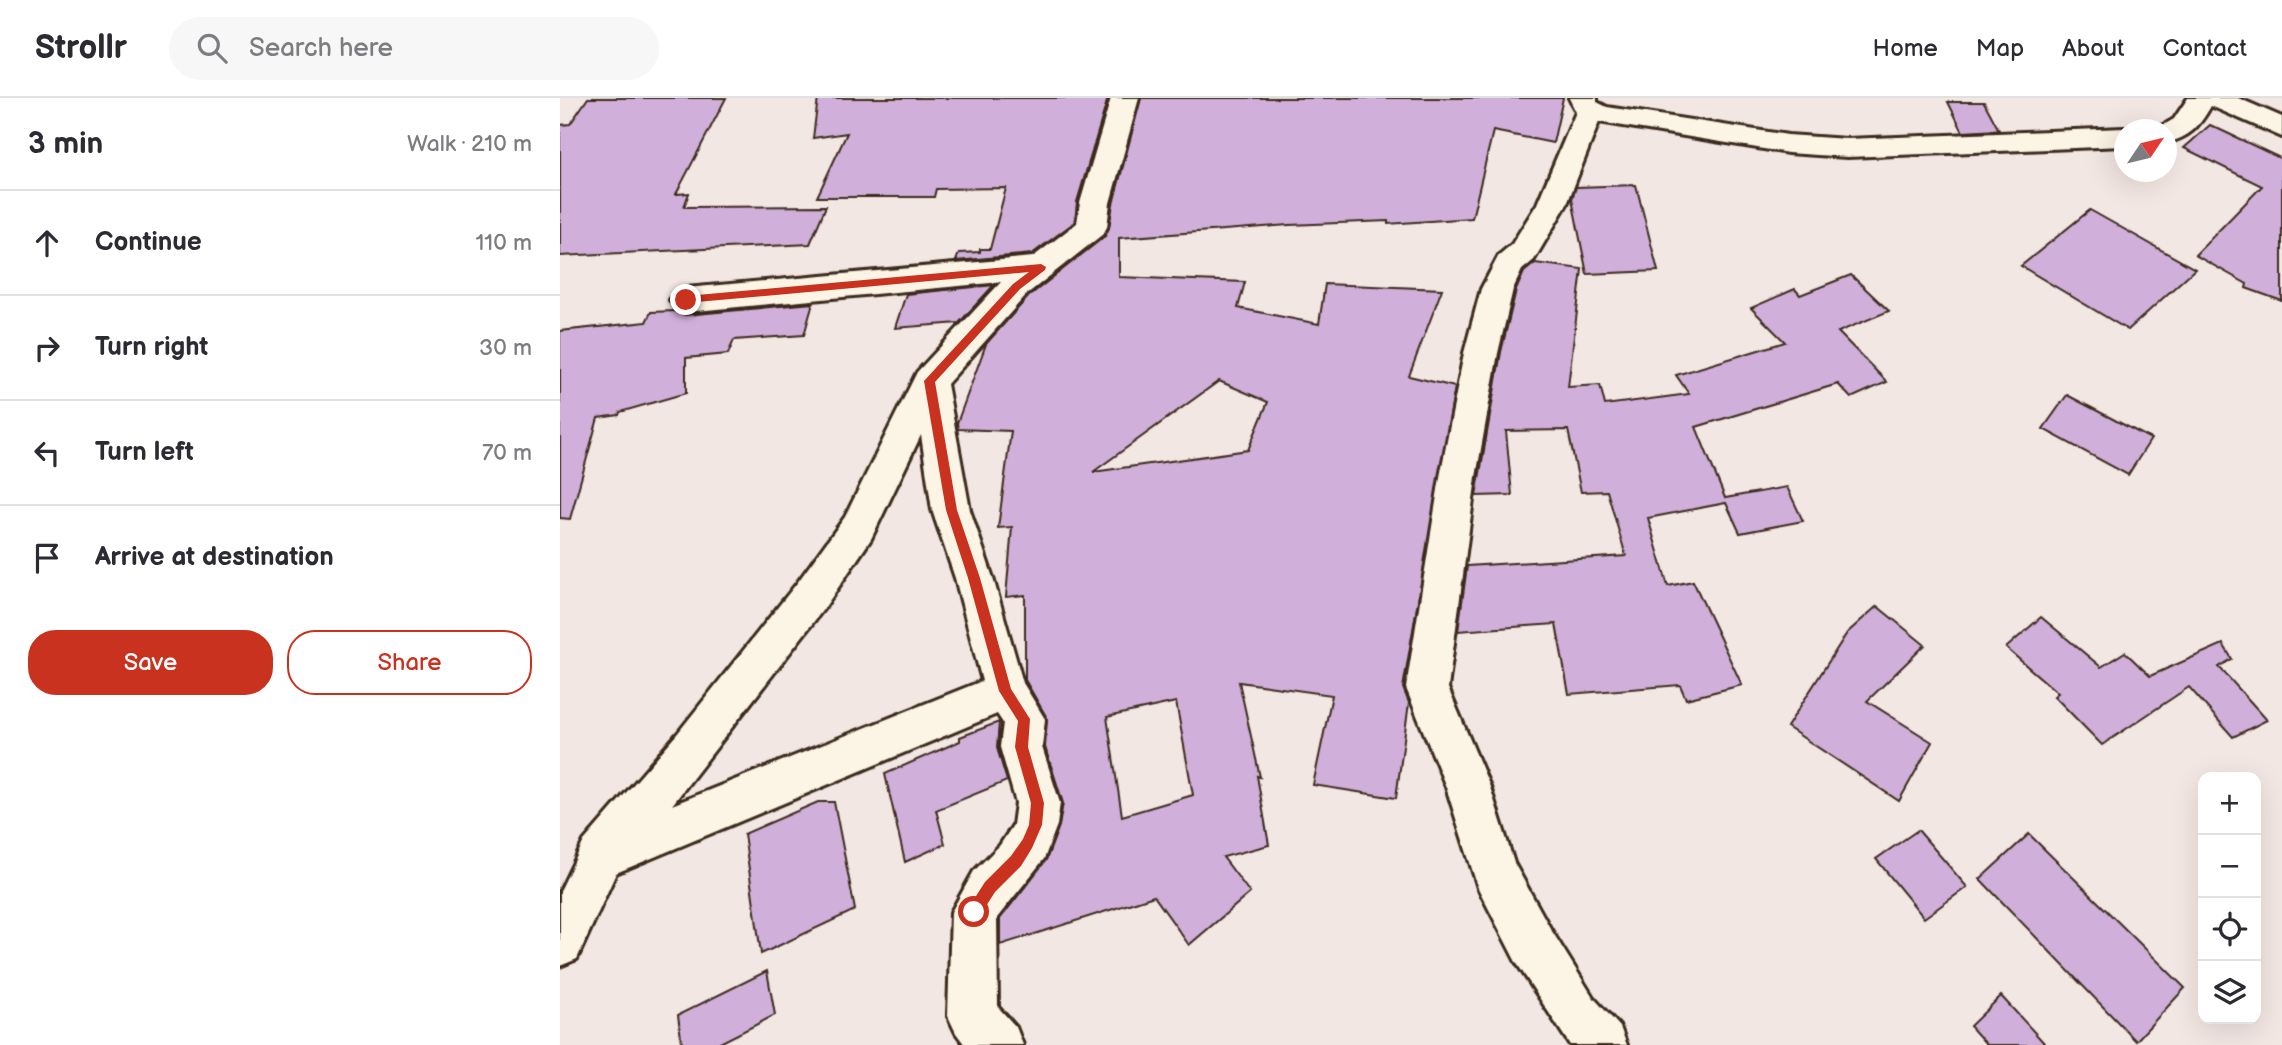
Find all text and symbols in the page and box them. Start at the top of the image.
search box [169,17,659,80]
text: Strollr [35,28,127,68]
icon: search [193,29,231,67]
text: Search here [249,33,393,64]
text: Home [1873,34,1938,63]
text: Map [1976,34,2024,63]
text: About [2062,34,2124,63]
text: Contact [2162,34,2247,63]
north arrow [2114,119,2177,182]
text: 3 min [28,126,103,162]
text: Walk · 210 m [407,130,532,158]
icon: ahead [28,224,66,262]
text: Continue [95,227,202,258]
text: 110 m [475,229,532,257]
route end [670,284,701,315]
icon: right [28,329,66,367]
text: Turn right [95,332,208,363]
text: 30 m [479,334,532,362]
icon: left [28,434,66,472]
text: Turn left [95,437,194,468]
text: 70 m [482,439,532,467]
icon: arrive [28,539,66,577]
text: Arrive at destination [95,542,334,573]
button: Save [28,630,273,695]
button: Share [287,630,532,695]
map controls [2198,772,2261,1024]
button: + [2198,772,2261,835]
button: − [2198,835,2261,898]
route start [958,896,989,927]
button: locate [2198,898,2261,961]
button: layers [2198,961,2261,1024]

